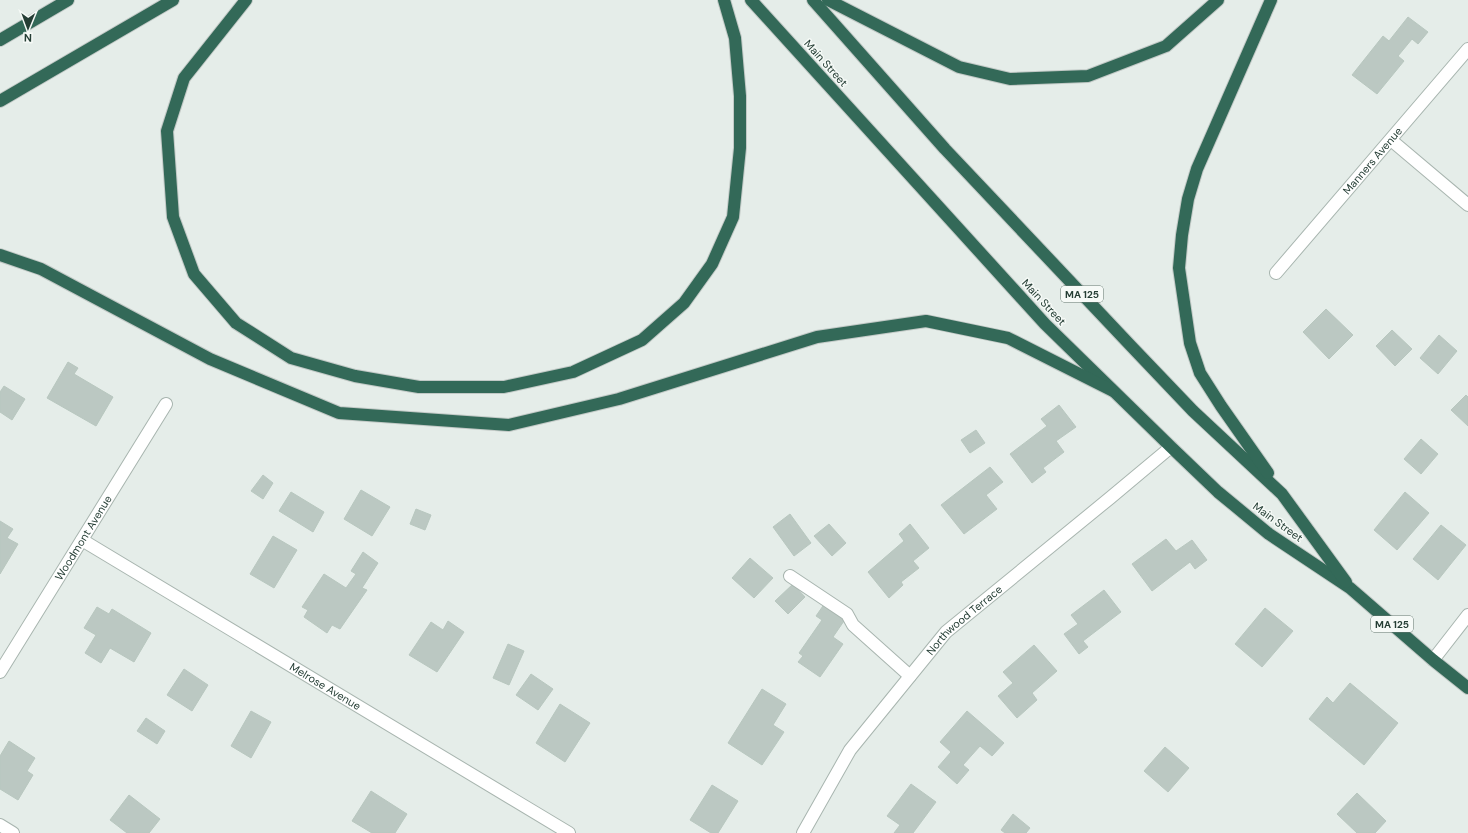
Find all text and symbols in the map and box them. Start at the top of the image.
north arrow [8,8,48,48]
text: N [24,31,32,45]
street label: Main Street [801,37,851,89]
street label: Manners Avenue [1340,124,1405,197]
street label: Main Street [1019,276,1069,328]
road number: MA 125 [1061,286,1103,302]
street label: Woodmont Avenue [52,493,115,583]
street label: Main Street [1250,499,1306,545]
street label: Northwood Terrace [923,582,1005,658]
road number: MA 125 [1371,616,1413,632]
street label: Melrose Avenue [287,660,363,713]

